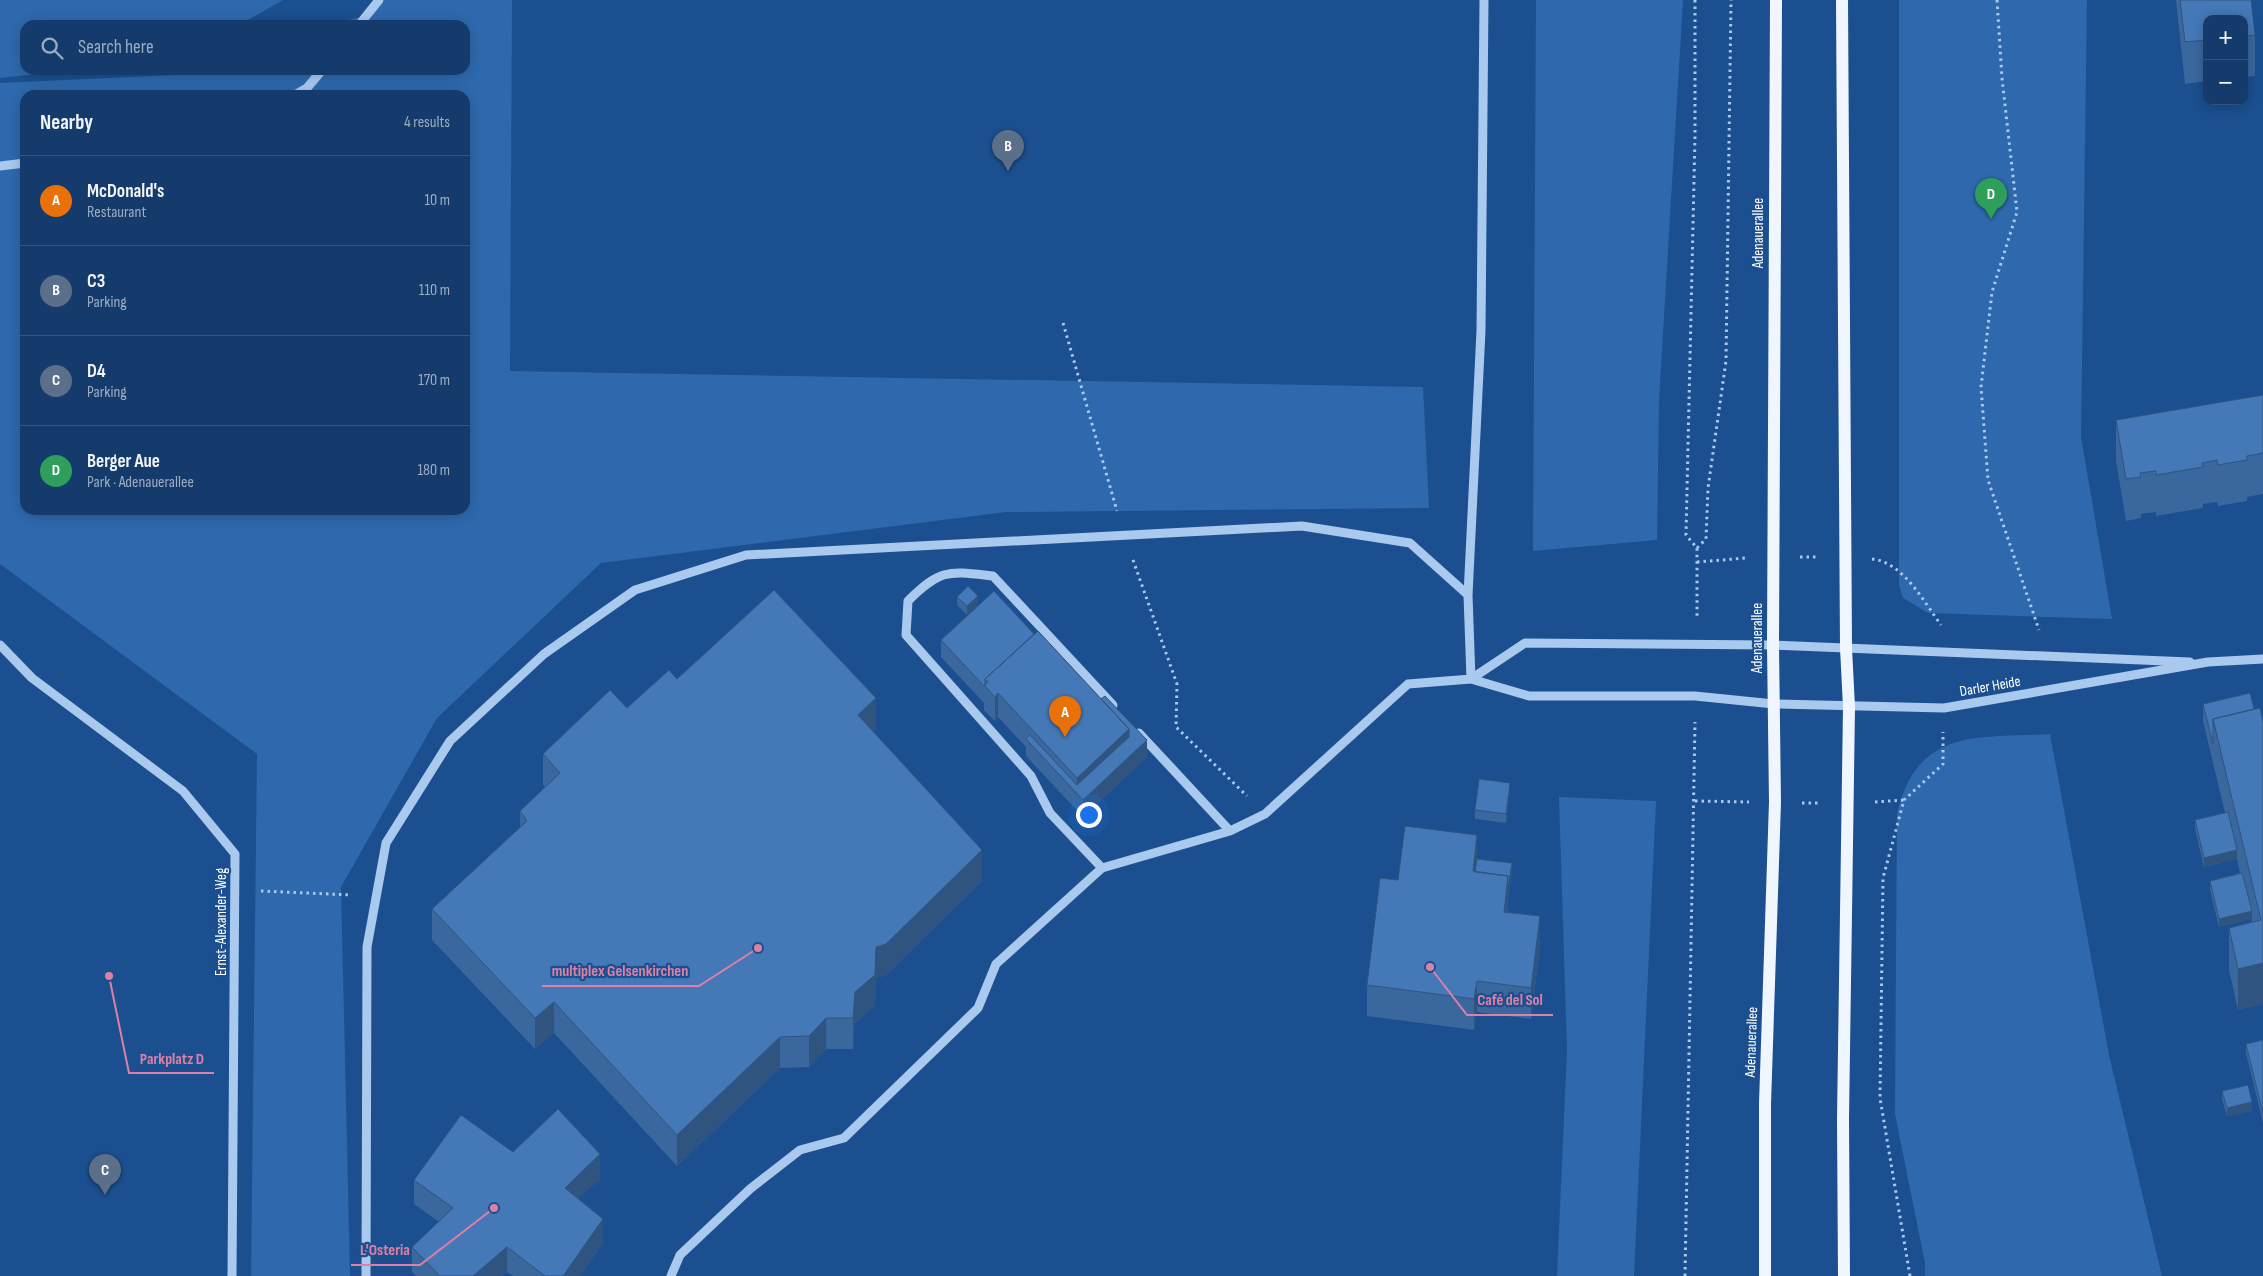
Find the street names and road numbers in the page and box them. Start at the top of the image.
street label: Adenauerallee [1749,198,1768,269]
street label: Adenauerallee [1748,603,1767,674]
street label: Darler Heide [1958,672,2022,701]
street label: Ernst-Alexander-Weg [212,868,231,976]
street label: Adenauerallee [1741,1006,1762,1079]

